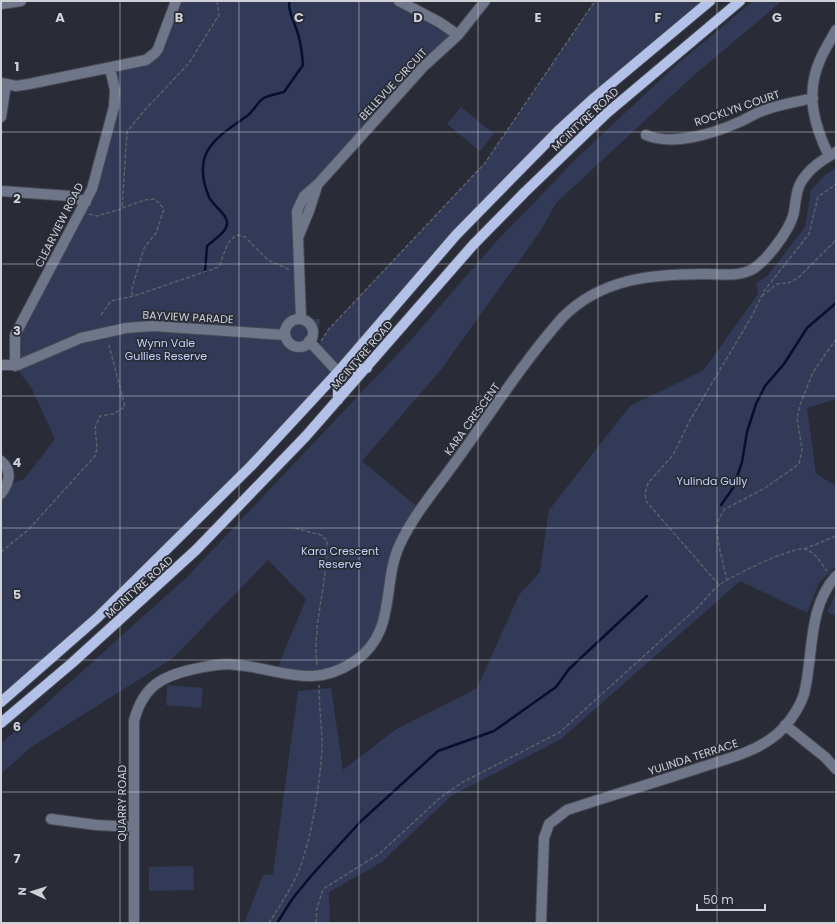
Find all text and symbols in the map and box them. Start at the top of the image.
text: A [55,8,65,27]
text: B [175,8,184,27]
text: C [294,8,304,27]
text: D [413,8,423,27]
text: E [534,8,542,27]
text: F [654,8,662,27]
text: G [772,8,782,27]
street label: BELLEVUE CIRCUIT [355,44,431,124]
text: 1 [15,57,19,76]
street label: MCINTYRE ROAD [548,83,622,154]
street label: ROCKLYN COURT [692,86,782,130]
street label: CLEARVIEW ROAD [31,180,87,270]
text: 2 [13,189,21,208]
street label: BAYVIEW PARADE [142,307,234,327]
street label: MCINTYRE ROAD [328,317,397,393]
text: 3 [13,321,21,340]
park label: Wynn Vale Gullies Reserve [125,335,207,364]
street label: KARA CRESCENT [440,379,504,459]
text: 4 [13,453,22,472]
park label: Yulinda Gully [677,473,748,489]
park label: Kara Crescent Reserve [301,543,379,572]
street label: MCINTYRE ROAD [101,552,177,622]
text: 5 [13,585,21,604]
text: 6 [13,717,21,736]
street label: YULINDA TERRACE [646,735,740,779]
street label: QUARRY ROAD [114,764,130,841]
text: 7 [14,849,21,868]
north arrow [12,872,52,912]
scale bar [697,886,765,912]
text: N [14,887,30,896]
text: 50 m [703,891,734,908]

